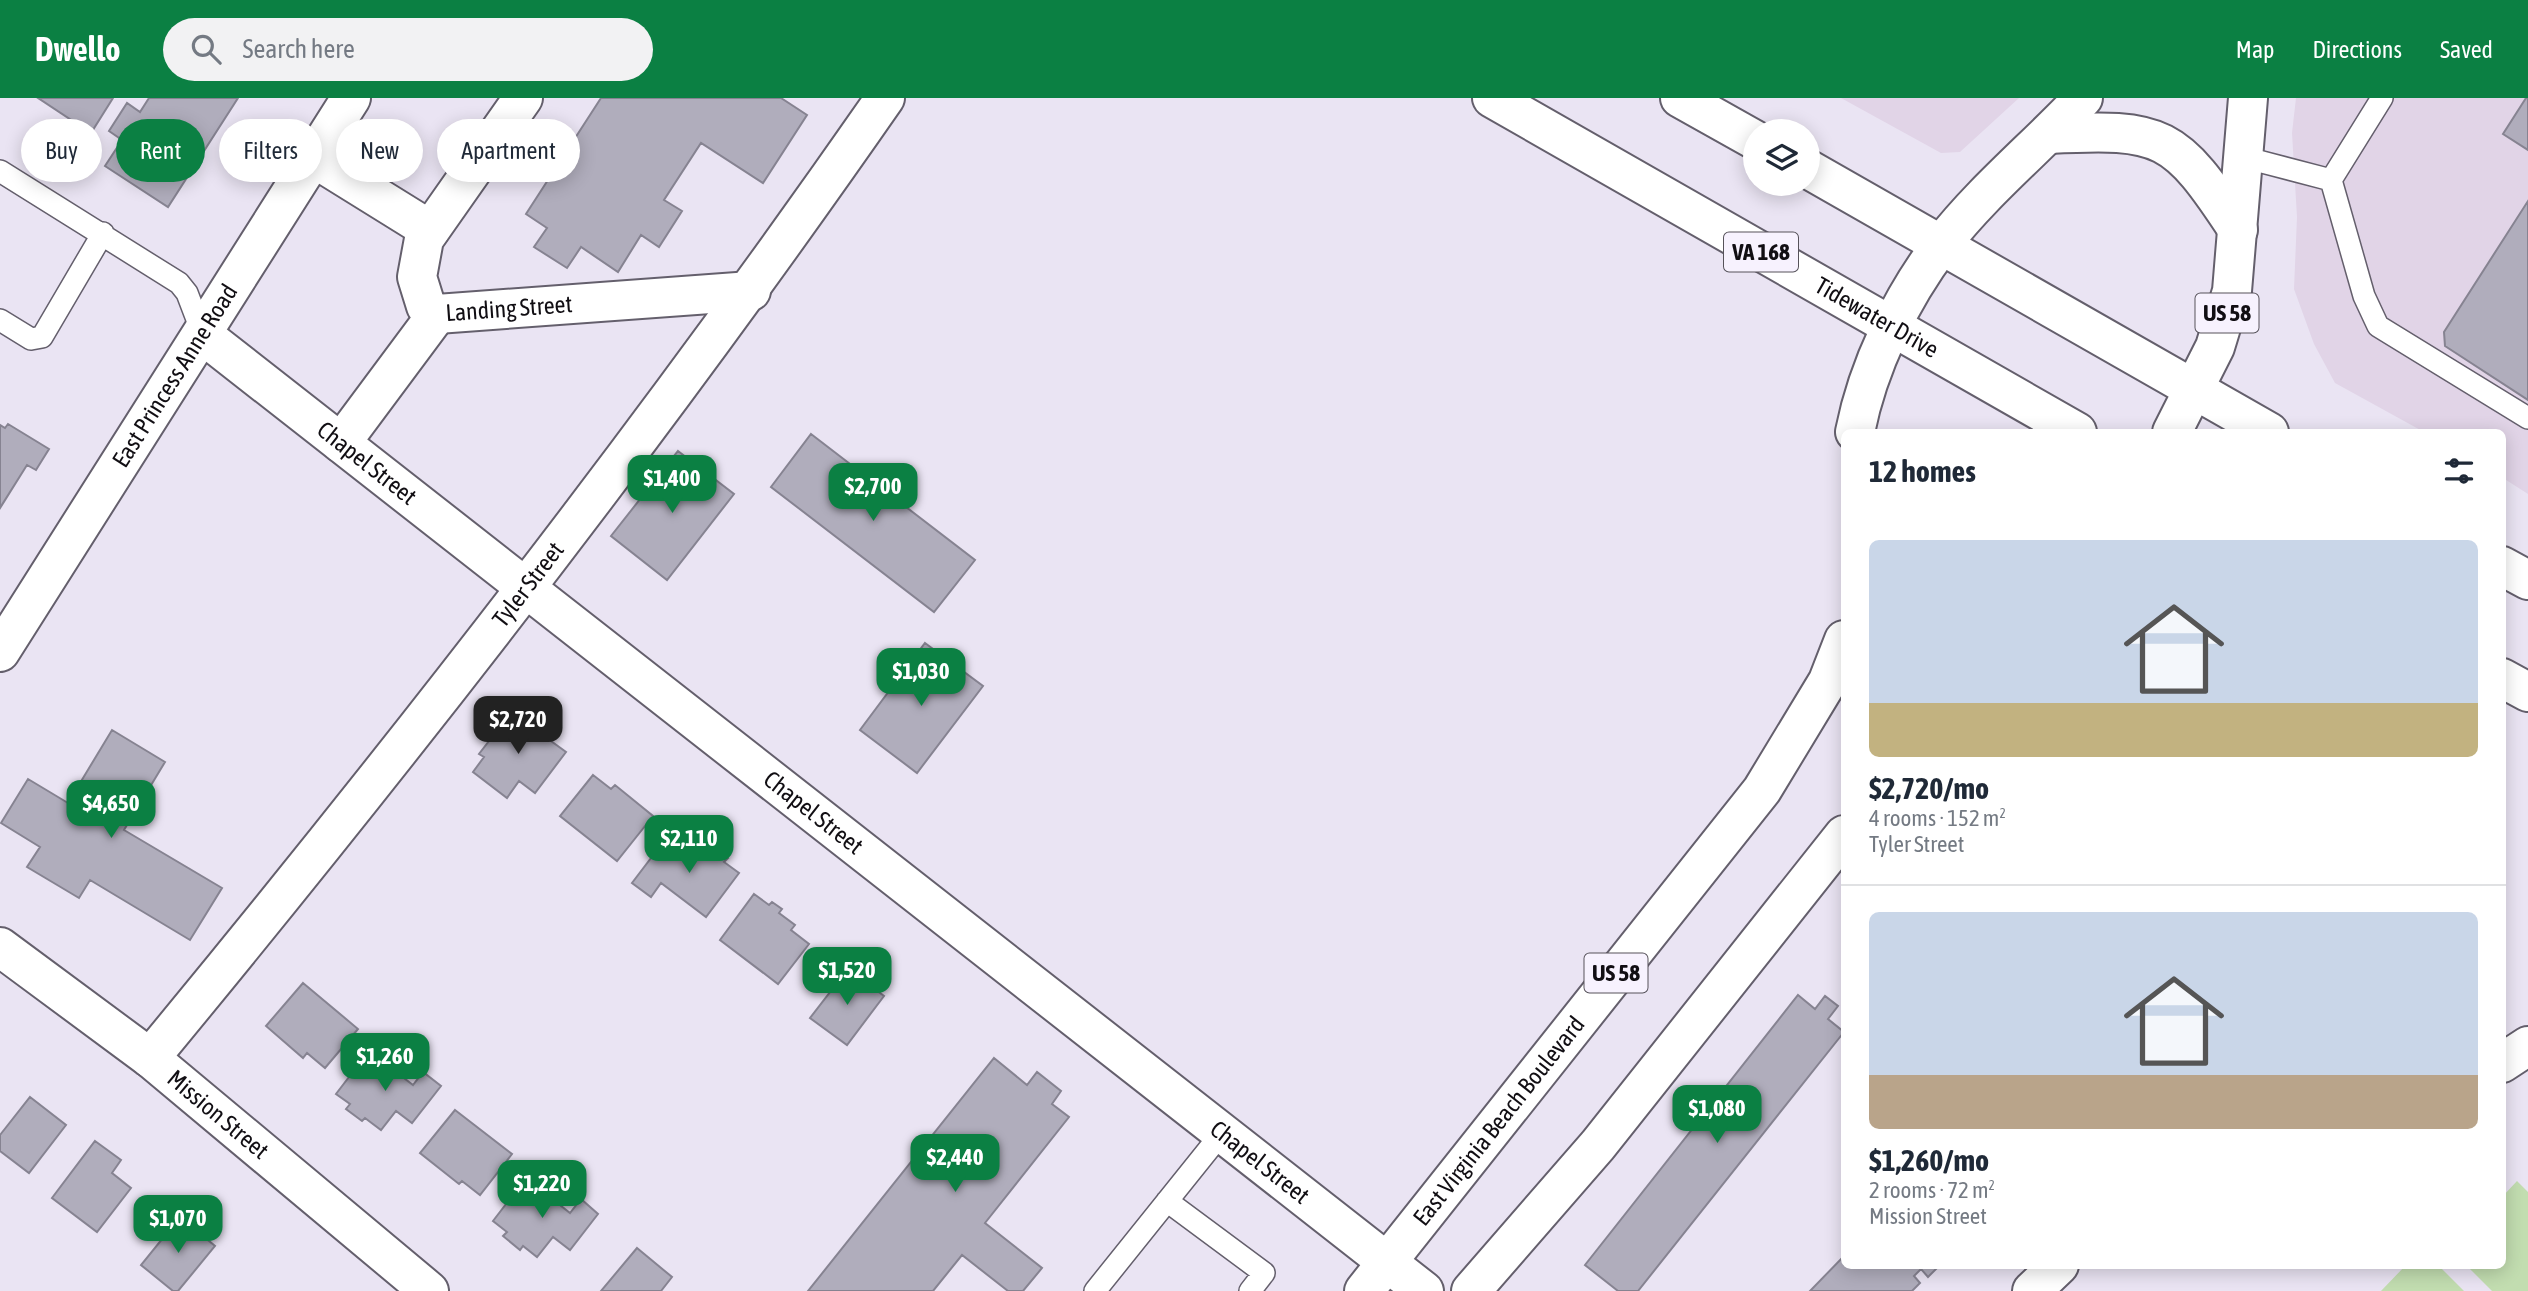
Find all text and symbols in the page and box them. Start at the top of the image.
search box [163,18,653,81]
text: Dwello [35,30,121,68]
icon: search [187,30,225,68]
text: Search here [243,34,355,64]
text: Map [2236,36,2274,63]
text: Directions [2312,36,2402,63]
text: Saved [2440,36,2493,63]
chip: Buy [21,119,102,182]
chip: Rent [116,119,205,182]
chip: Filters [219,119,322,182]
chip: New [336,119,423,182]
chip: Apartment [437,119,580,182]
map controls [1743,119,1820,196]
button: layers [1743,119,1820,196]
road number: VA 168 [1724,232,1798,272]
street label: Tidewater Drive [1811,271,1943,363]
street label: East Princess Anne Road [107,279,243,472]
street label: Landing Street [445,290,573,326]
road number: US 58 [2196,294,2258,332]
street label: Chapel Street [312,416,422,510]
icon: filters [2440,452,2478,490]
text: 12 homes [1869,454,1976,488]
pin: $1,400 [615,456,729,515]
pin: $2,700 [816,464,930,523]
text: $1,400 [644,465,701,491]
text: $2,700 [845,473,902,499]
street label: Tyler Street [487,537,569,632]
icon: home [2111,586,2237,712]
pin: $1,030 [864,648,978,708]
text: $1,030 [893,658,950,684]
pin: $2,720 [461,696,575,756]
text: $2,720 [490,706,547,732]
street label: Chapel Street [759,765,868,860]
text: $2,720/mo [1869,771,1989,805]
pin: $4,650 [54,780,168,840]
text: $4,650 [83,790,140,816]
text: 4 rooms · 152 m² [1869,805,2006,831]
pin: $2,110 [632,816,746,875]
text: $2,110 [661,825,718,851]
text: Tyler Street [1869,831,1964,857]
pin: $1,520 [790,948,904,1007]
road number: US 58 [1584,954,1648,992]
text: $1,520 [819,957,876,983]
icon: home [2111,958,2237,1084]
street label: East Virginia Beach Boulevard [1407,1011,1590,1231]
pin: $1,260 [328,1034,442,1093]
text: $1,260 [357,1043,414,1069]
street label: Mission Street [162,1064,274,1164]
pin: $1,080 [1660,1086,1774,1145]
text: $1,080 [1689,1095,1746,1121]
street label: Chapel Street [1205,1115,1315,1209]
pin: $2,440 [898,1134,1012,1194]
text: $1,260/mo [1869,1143,1989,1177]
text: $2,440 [927,1144,984,1170]
pin: $1,220 [485,1160,599,1220]
text: $1,220 [514,1170,571,1196]
text: 2 rooms · 72 m² [1869,1177,1995,1203]
pin: $1,070 [121,1196,235,1255]
text: Mission Street [1869,1203,1987,1229]
text: $1,070 [150,1205,207,1231]

